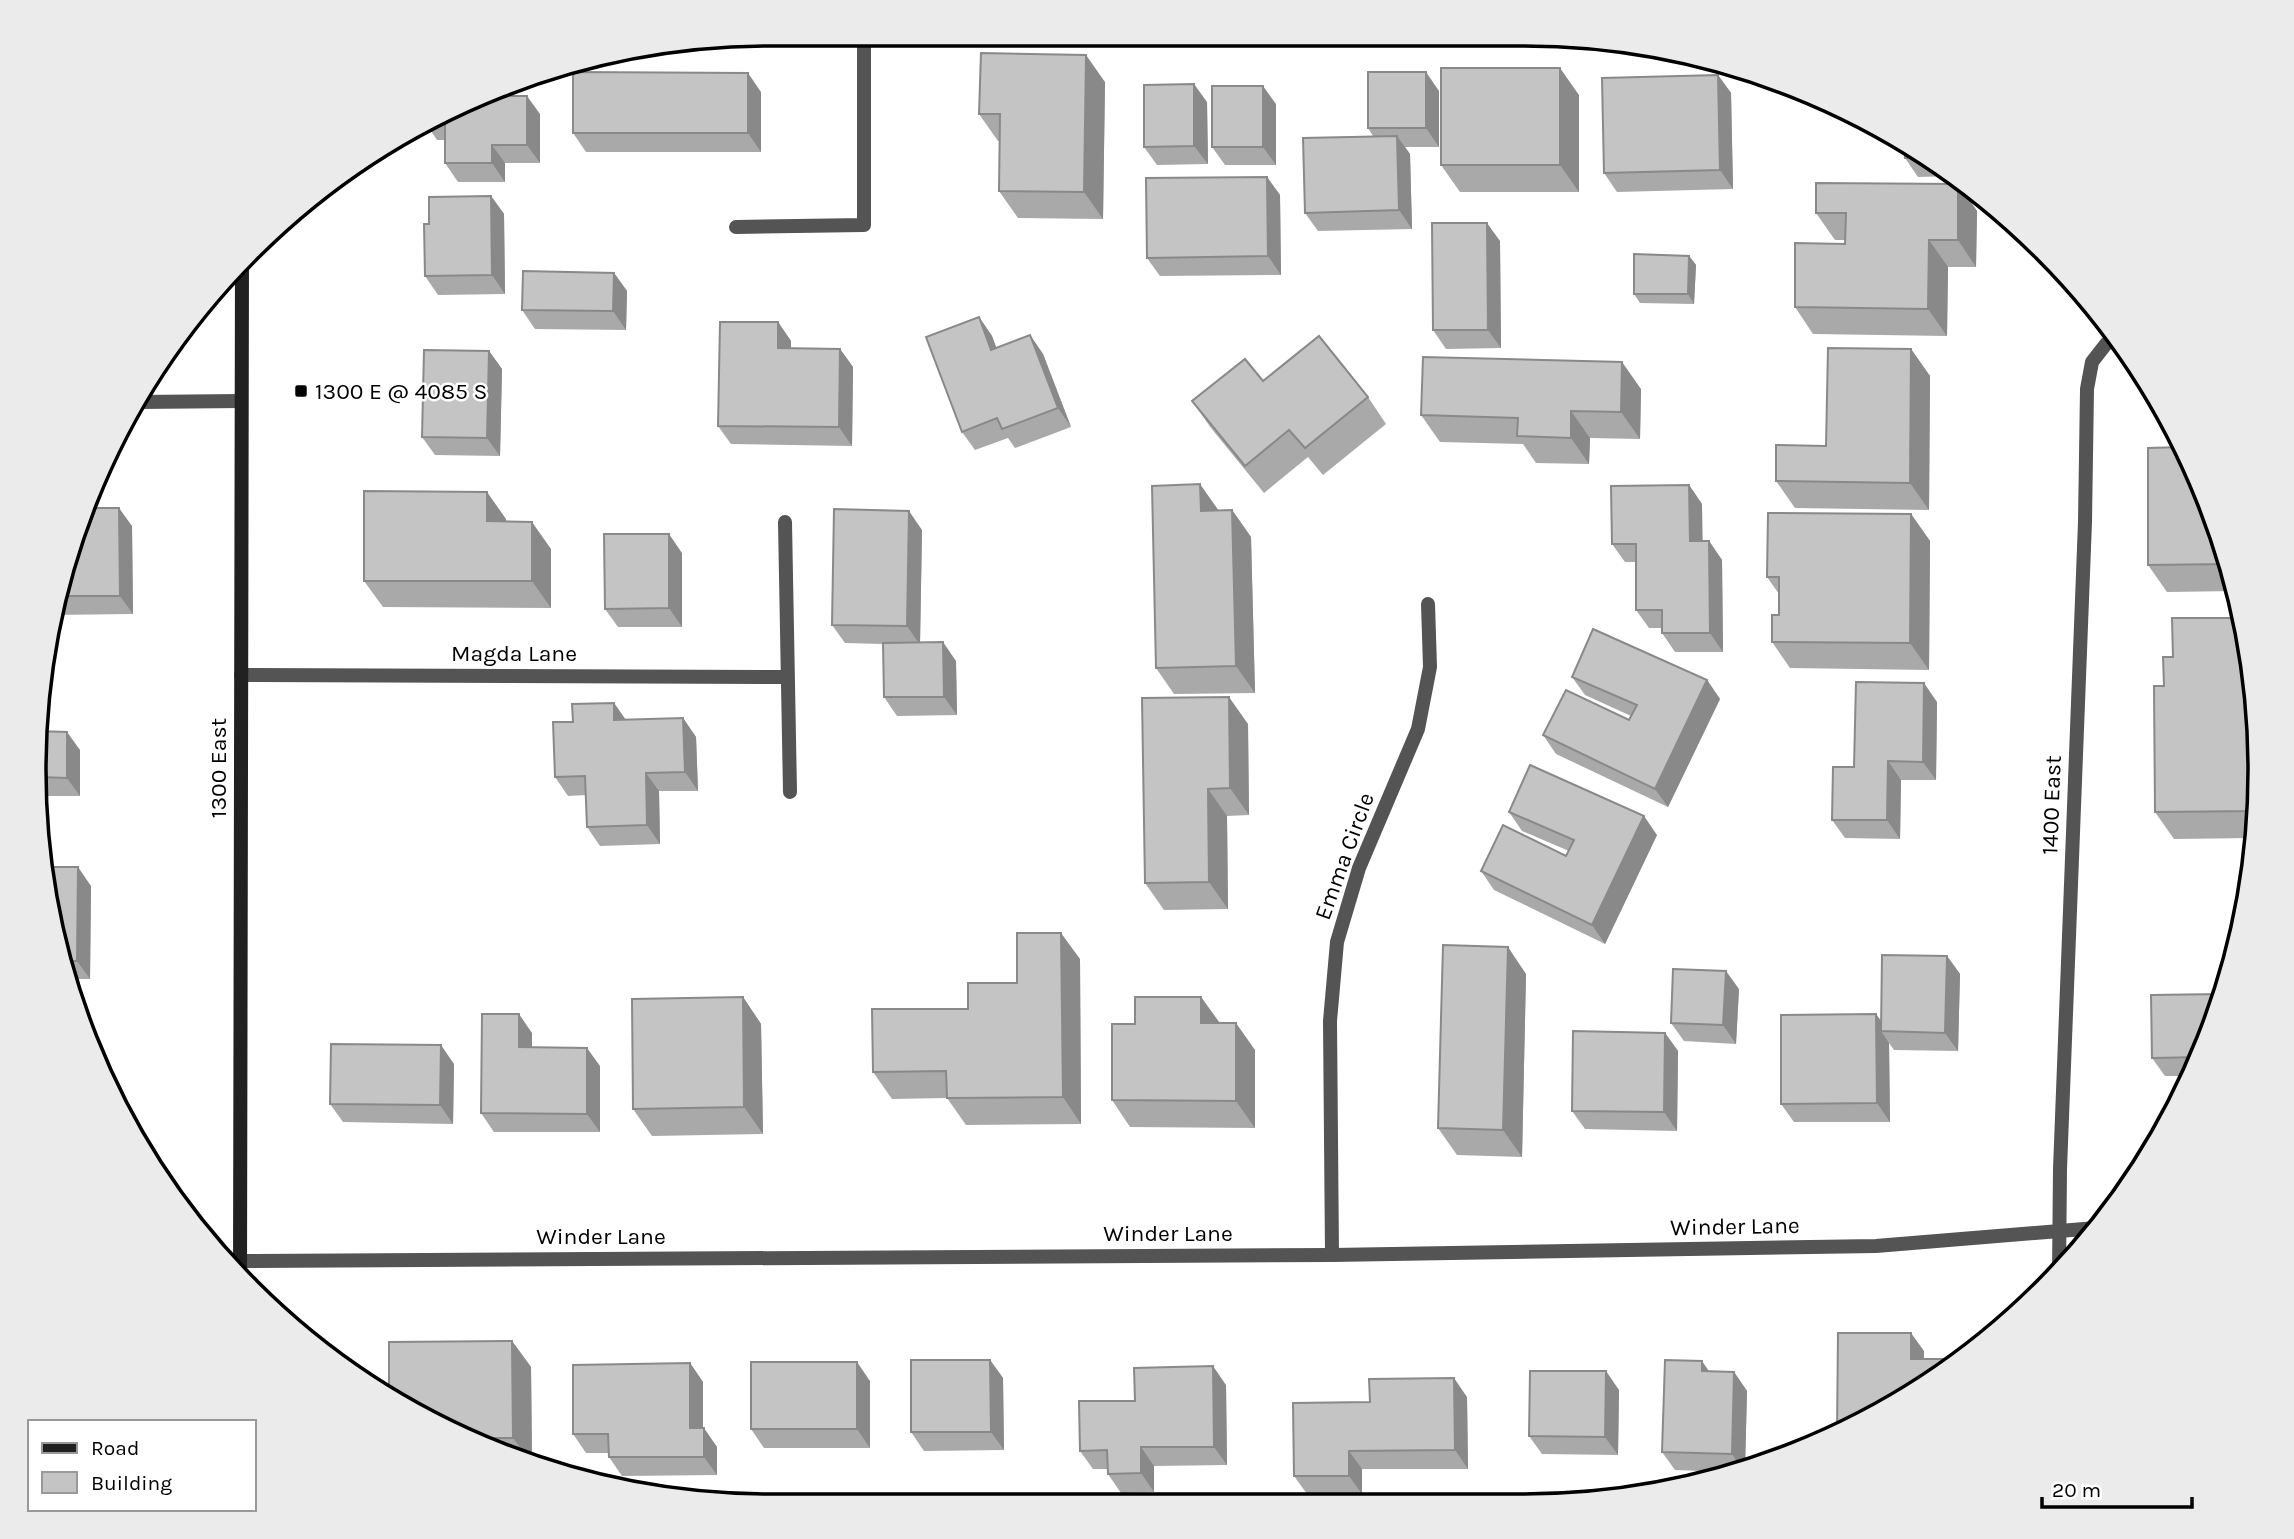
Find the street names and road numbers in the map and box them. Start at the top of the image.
street label: Magda Lane [451,640,577,667]
street label: 1300 East [205,718,232,818]
street label: 1400 East [2036,754,2067,855]
street label: Emma Circle [1309,789,1380,923]
street label: Winder Lane [1670,1212,1800,1241]
street label: Winder Lane [1103,1220,1233,1247]
street label: Winder Lane [536,1223,666,1250]

